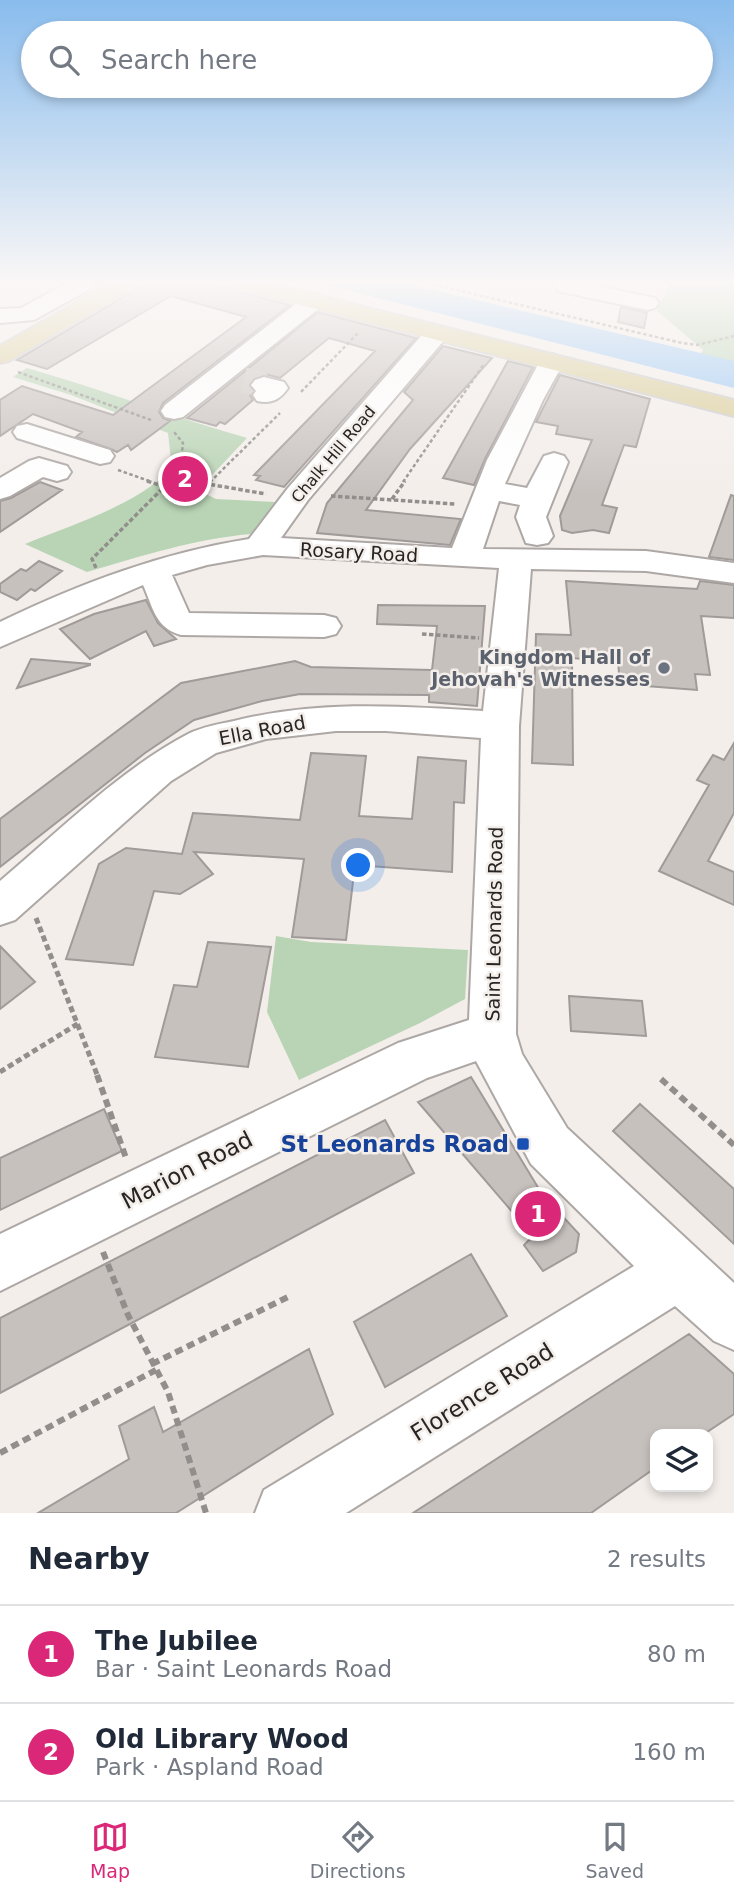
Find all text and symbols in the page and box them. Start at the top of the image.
search box [21,21,713,98]
icon: search [45,41,83,79]
text: Search here [101,45,257,75]
street label: Chalk Hill Road [287,402,379,507]
pin: 2 [162,453,208,505]
street label: Rosary Road [299,538,419,566]
place label: Kingdom Hall of Jehovah's Witnesses [429,646,651,690]
marker: Kingdom Hall of Jehovah's Witnesses [656,660,672,676]
street label: Ella Road [217,711,307,749]
street label: Saint Leonards Road [481,826,507,1022]
your location [341,848,375,882]
street label: Marion Road [117,1126,257,1214]
place label: St Leonards Road [280,1131,509,1157]
marker: St Leonards Road [515,1136,531,1152]
pin: 1 [515,1188,561,1240]
street label: Florence Road [406,1338,558,1446]
map controls [650,1429,713,1492]
button: layers [650,1429,713,1492]
text: Nearby [28,1541,150,1576]
text: 2 results [607,1546,706,1572]
text: The Jubilee [95,1626,258,1656]
text: 1 [43,1641,59,1667]
text: 80 m [647,1641,706,1667]
text: Bar · Saint Leonards Road [95,1656,392,1682]
text: Old Library Wood [95,1724,349,1754]
text: 2 [43,1739,59,1765]
text: 160 m [632,1739,706,1765]
text: Park · Aspland Road [95,1754,324,1780]
tab: Map [90,1818,130,1882]
tab: Directions [310,1818,406,1882]
tab: Saved [585,1818,644,1882]

